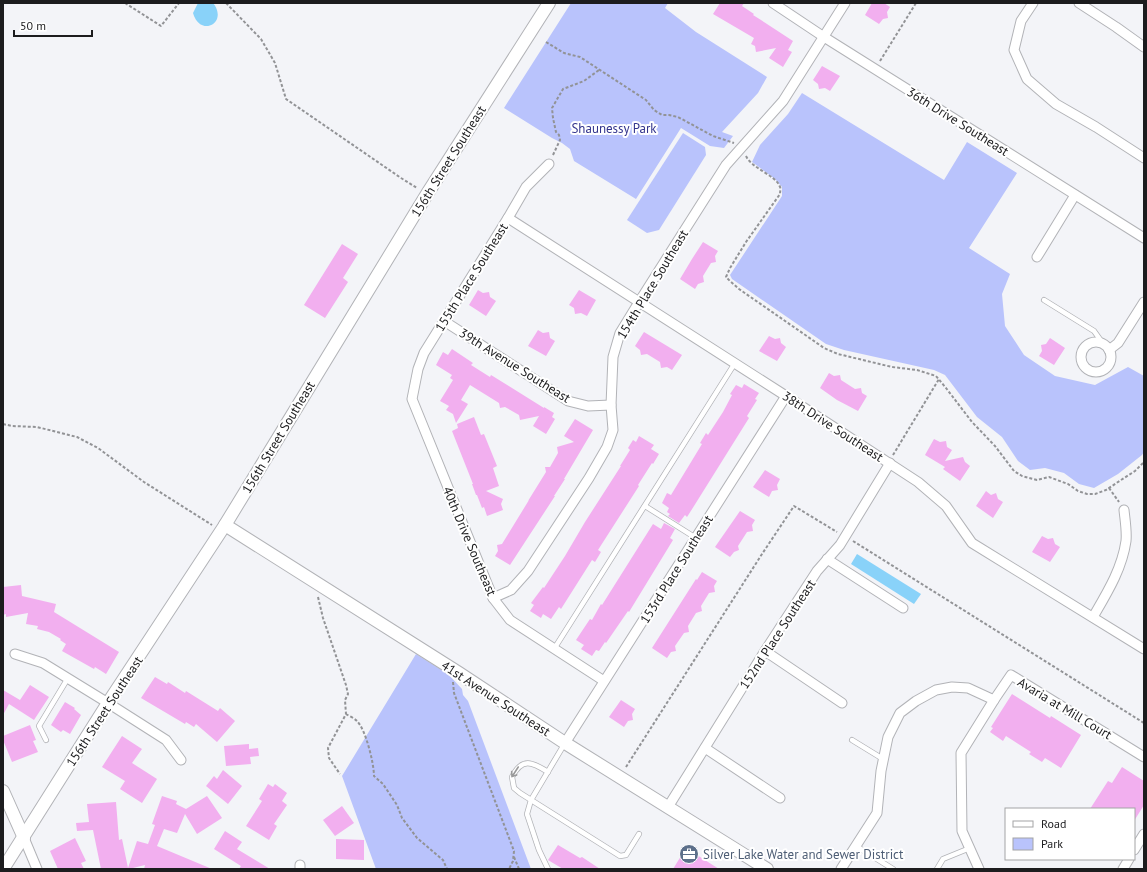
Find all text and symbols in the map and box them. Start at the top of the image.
scale bar [14,12,92,38]
text: 50 m [20,18,46,33]
street label: 36th Drive Southeast [904,83,1012,160]
street label: 156th Street Southeast [407,102,490,220]
park label: Shaunessy Park [571,120,657,137]
street label: 155th Place Southeast [431,219,512,335]
street label: 154th Place Southeast [613,226,692,342]
street label: 39th Avenue Southeast [456,324,574,407]
street label: 156th Street Southeast [238,377,319,497]
street label: 38th Drive Southeast [779,387,887,466]
street label: 40th Drive Southeast [439,484,500,599]
street label: 153rd Place Southeast [636,511,717,627]
street label: 152nd Place Southeast [736,576,820,692]
street label: 156th Street Southeast [62,652,147,770]
street label: 41st Avenue Southeast [438,657,554,740]
street label: Avaria at Mill Court [1014,674,1115,744]
one-way arrow [511,766,519,778]
legend [1005,808,1135,860]
text: Road [1041,816,1066,831]
text: Park [1041,836,1063,851]
office icon: Silver Lake Water and Sewer District [678,843,700,865]
place label: Silver Lake Water and Sewer District [703,846,904,863]

